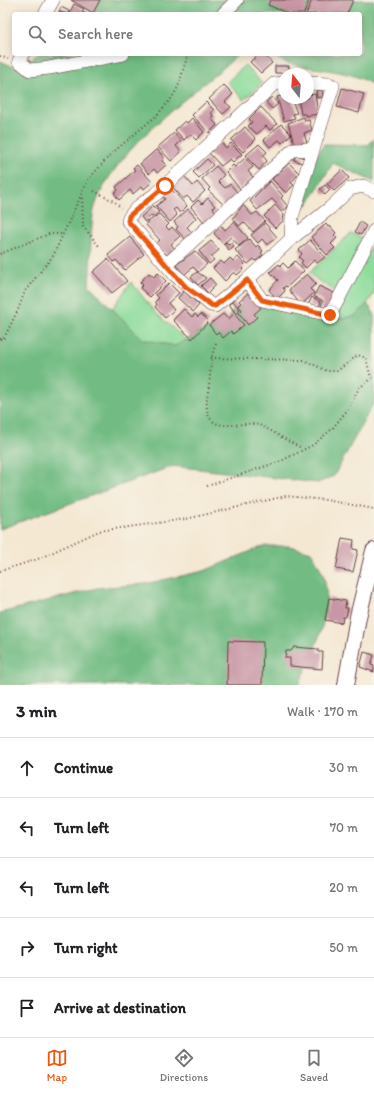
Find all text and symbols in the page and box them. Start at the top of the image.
search box [12,12,362,56]
icon: search [26,23,48,45]
text: Search here [58,25,133,43]
north arrow [278,68,314,104]
route start [156,177,174,195]
route end [321,306,339,324]
text: 3 min [16,701,57,721]
text: Walk · 170 m [287,704,358,719]
icon: ahead [16,757,38,779]
text: Continue [54,759,113,777]
text: 30 m [329,760,358,775]
icon: left [16,817,38,839]
text: Turn left [54,819,109,837]
text: 70 m [330,820,358,835]
icon: left [16,877,38,899]
text: Turn left [54,879,109,897]
text: 20 m [329,880,358,895]
icon: right [16,937,38,959]
text: Turn right [54,939,118,957]
text: 50 m [329,940,358,955]
icon: arrive [16,997,38,1019]
text: Arrive at destination [54,999,186,1017]
tab: Map [46,1047,68,1084]
tab: Directions [160,1047,208,1084]
tab: Saved [300,1047,328,1084]

